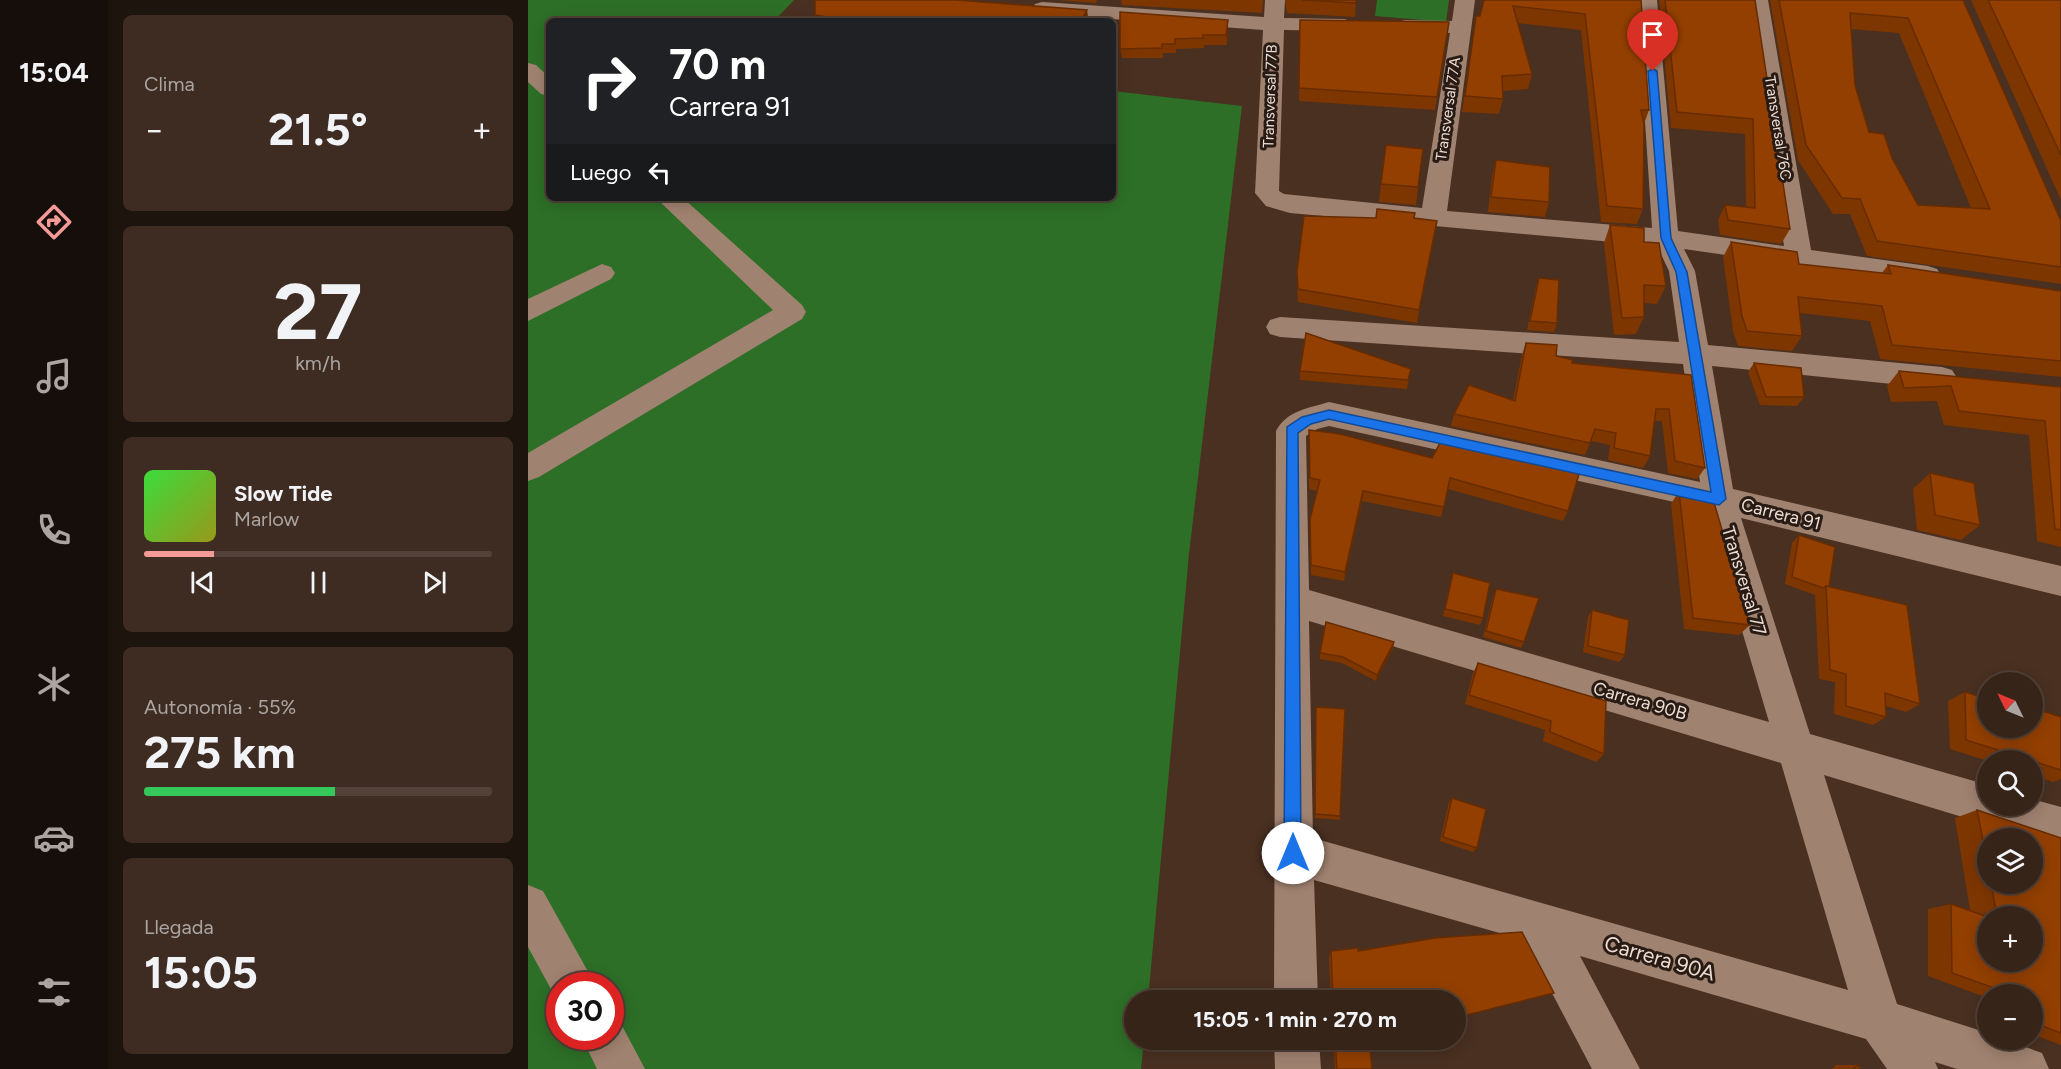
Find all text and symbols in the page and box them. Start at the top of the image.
pin [1627,9,1678,71]
icon: arrive [1636,18,1669,51]
text: 70 m [669,39,766,90]
icon: right [570,42,648,120]
street label: Transversal 77B [1259,44,1281,148]
text: 15:04 [19,56,89,89]
street label: Transversal 77A [1432,56,1464,162]
text: Clima [144,72,195,96]
street label: Transversal 76C [1761,74,1795,182]
text: Carrera 91 [669,90,791,123]
text: 21.5° [268,102,368,156]
text: − [144,110,165,149]
text: + [471,110,492,149]
icon: left [643,156,676,189]
text: Luego [570,159,631,186]
icon: directions [33,201,75,243]
text: 27 [274,265,362,359]
text: km/h [295,351,341,375]
icon: music [33,355,75,397]
text: Slow Tide [234,480,333,507]
street label: Carrera 91 [1739,493,1823,535]
text: Marlow [234,507,299,531]
icon: phone [33,509,75,551]
street label: Transversal 77 [1717,524,1771,639]
icon: previous [186,566,219,599]
icon: pause [302,566,335,599]
icon: next [418,566,451,599]
icon: climate [33,663,75,705]
north arrow [1977,672,2043,738]
map controls [1977,672,2043,1050]
street label: Carrera 90B [1591,677,1689,725]
text: Autonomía · 55% [144,695,296,719]
text: 275 km [144,725,295,779]
button: search [1977,750,2043,816]
icon: car [33,817,75,859]
position arrow [1261,821,1325,885]
button: layers [1977,828,2043,894]
button: + [1977,906,2043,972]
text: Llegada [144,915,214,939]
street label: Carrera 90A [1602,930,1718,986]
text: 15:05 [144,945,258,999]
icon: filters [33,971,75,1013]
speed limit sign: 30 [546,972,624,1050]
button: − [1977,984,2043,1050]
text: 15:05 · 1 min · 270 m [1193,1006,1397,1033]

